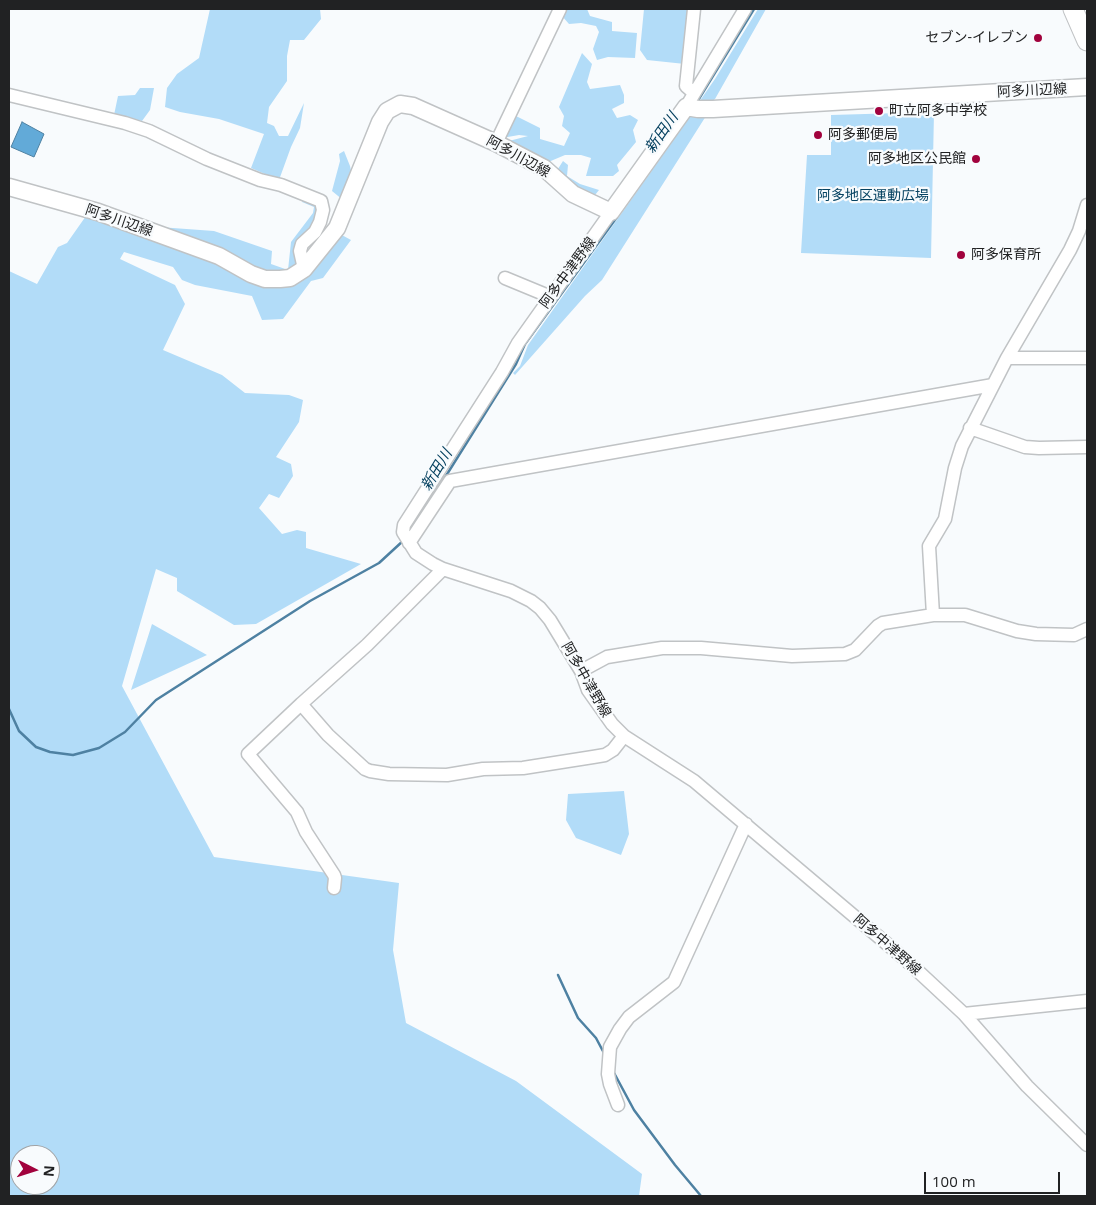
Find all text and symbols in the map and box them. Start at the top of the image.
place label: セブン-イレブン [925,30,1028,46]
marker: セブン-イレブン [1032,32,1044,44]
street label: 阿多川辺線 [997,81,1067,101]
place label: 町立阿多中学校 [889,103,987,119]
marker: 町立阿多中学校 [873,105,885,117]
water label: 新田川 [642,109,682,157]
place label: 阿多郵便局 [828,127,898,143]
marker: 阿多郵便局 [812,129,824,141]
street label: 阿多川辺線 [483,133,553,181]
place label: 阿多地区公民館 [868,151,966,167]
marker: 阿多地区公民館 [970,153,982,165]
park label: 阿多地区運動広場 [817,188,929,204]
street label: 阿多川辺線 [83,202,155,240]
street label: 阿多中津野線 [537,234,599,312]
place label: 阿多保育所 [971,247,1041,263]
marker: 阿多保育所 [955,249,967,261]
water label: 新田川 [418,446,456,494]
street label: 阿多中津野線 [558,639,614,721]
street label: 阿多中津野線 [850,911,924,979]
north arrow [10,1145,60,1195]
scale bar [926,1162,1062,1194]
text: N [39,1165,59,1178]
text: 100 m [932,1171,976,1191]

